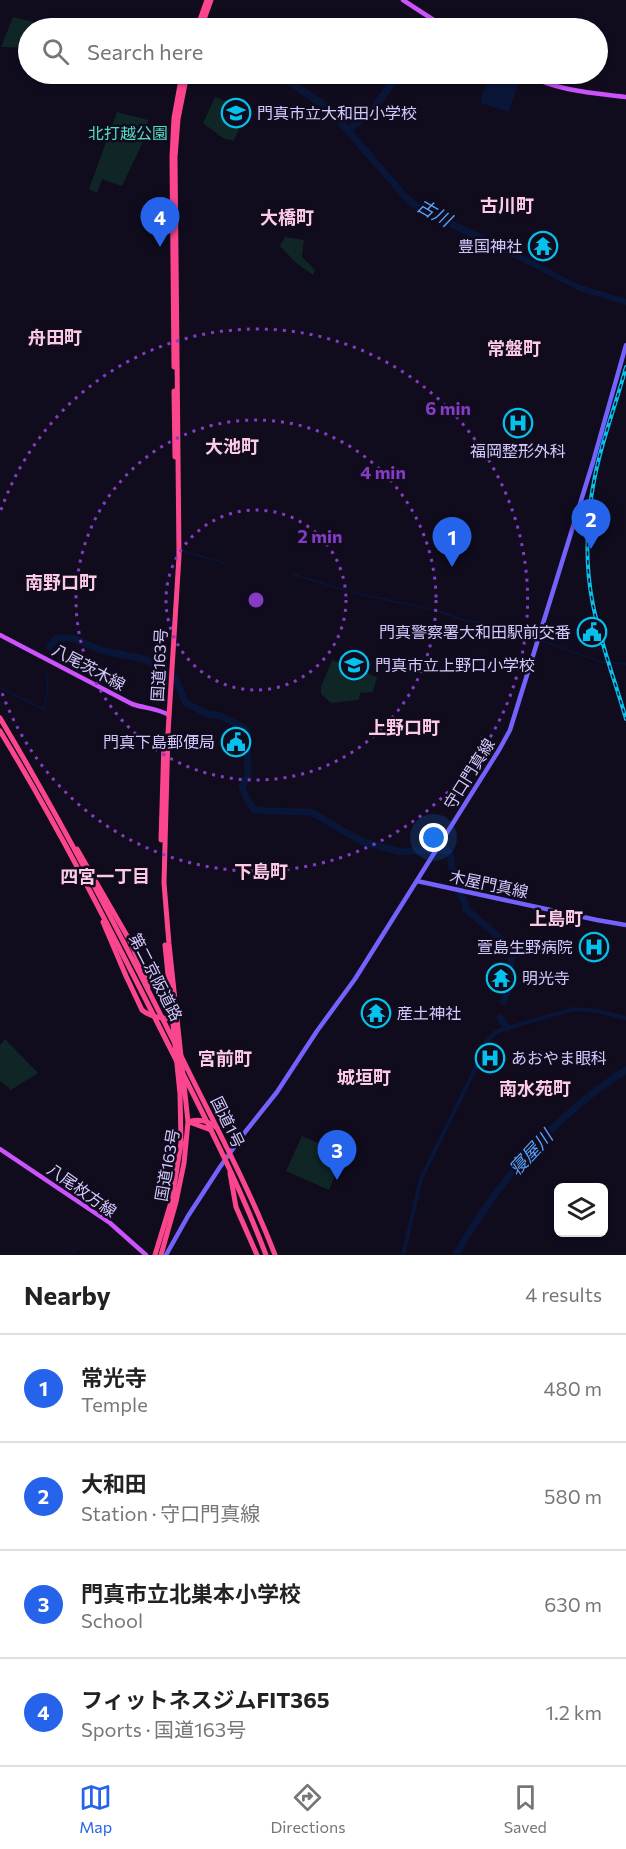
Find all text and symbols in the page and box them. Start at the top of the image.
search box [18,18,608,84]
icon: search [39,35,72,68]
text: Search here [87,38,203,65]
school or university icon: 門真市立大和田小学校 [220,97,252,129]
place label: 門真市立大和田小学校 [257,103,417,122]
park label: 北打越公園 [88,123,168,142]
water label: 古川 [413,194,457,232]
district label: 古川町 [480,194,534,216]
pin: 4 [140,198,180,247]
district label: 大橋町 [260,206,314,228]
temple icon: 豊国神社 [527,230,559,262]
place label: 豊国神社 [458,236,522,255]
district label: 舟田町 [28,326,82,348]
district label: 常盤町 [487,337,541,359]
text: 6 min [425,397,471,419]
hospital icon: 福岡整形外科 [502,407,534,439]
district label: 大池町 [205,435,259,457]
place label: 福岡整形外科 [470,441,566,460]
text: 4 min [360,461,406,483]
pin: 2 [572,500,610,549]
pin: 1 [432,518,472,567]
text: 2 min [298,525,342,547]
district label: 南野口町 [25,571,97,593]
centre of rings [246,590,266,610]
public building icon: 門真警察署大和田駅前交番 [576,616,608,648]
place label: 門真警察署大和田駅前交番 [379,622,571,641]
street label: 国道163号 [147,628,170,702]
street label: 八尾茨木線 [49,639,129,694]
school or university icon: 門真市立上野口小学校 [338,649,370,681]
place label: 門真市立上野口小学校 [375,655,535,674]
district label: 上野口町 [368,716,440,738]
public building icon: 門真下島郵便局 [220,726,252,758]
place label: 門真下島郵便局 [103,732,215,751]
street label: 守口門真線 [439,735,498,813]
your location [419,823,448,852]
district label: 下島町 [234,860,288,882]
district label: 四宮一丁目 [60,865,150,887]
street label: 木屋門真線 [448,866,530,901]
district label: 上島町 [529,907,583,929]
street label: 第二京阪道路 [126,930,187,1024]
hospital icon: 萱島生野病院 [578,931,610,963]
place label: 萱島生野病院 [477,937,573,956]
temple icon: 明光寺 [485,962,517,994]
place label: 明光寺 [522,968,570,987]
temple icon: 産土神社 [360,997,392,1029]
place label: 産土神社 [397,1003,461,1022]
hospital icon: あおやま眼科 [474,1042,506,1074]
district label: 宮前町 [198,1047,252,1069]
place label: あおやま眼科 [511,1048,607,1067]
district label: 城垣町 [337,1066,391,1088]
district label: 南水苑町 [499,1077,571,1099]
street label: 国道1号 [208,1093,249,1151]
water label: 寝屋川 [504,1124,558,1180]
street label: 国道163号 [151,1127,182,1203]
pin: 3 [318,1130,356,1180]
street label: 八尾枚方線 [44,1159,121,1220]
map controls [554,1183,608,1237]
button: layers [554,1183,608,1237]
text: Nearby [24,1279,111,1310]
text: 4 results [525,1282,602,1306]
text: 常光寺 [81,1364,147,1391]
text: 1 [39,1376,48,1400]
text: 480 m [544,1376,602,1400]
text: Temple [81,1392,148,1416]
text: 大和田 [81,1470,147,1497]
text: 2 [38,1484,49,1508]
text: 580 m [544,1484,602,1508]
text: Station · 守口門真線 [81,1501,260,1525]
text: 門真市立北巣本小学校 [81,1580,301,1607]
text: 3 [38,1592,49,1616]
text: 630 m [544,1592,602,1616]
text: School [81,1608,143,1632]
text: フィットネスジムFIT365 [81,1686,330,1713]
text: 4 [37,1700,50,1724]
text: 1.2 km [546,1700,602,1724]
text: Sports · 国道163号 [81,1717,246,1741]
tab: Map [79,1781,112,1836]
tab: Directions [270,1781,345,1836]
tab: Saved [504,1781,547,1836]

